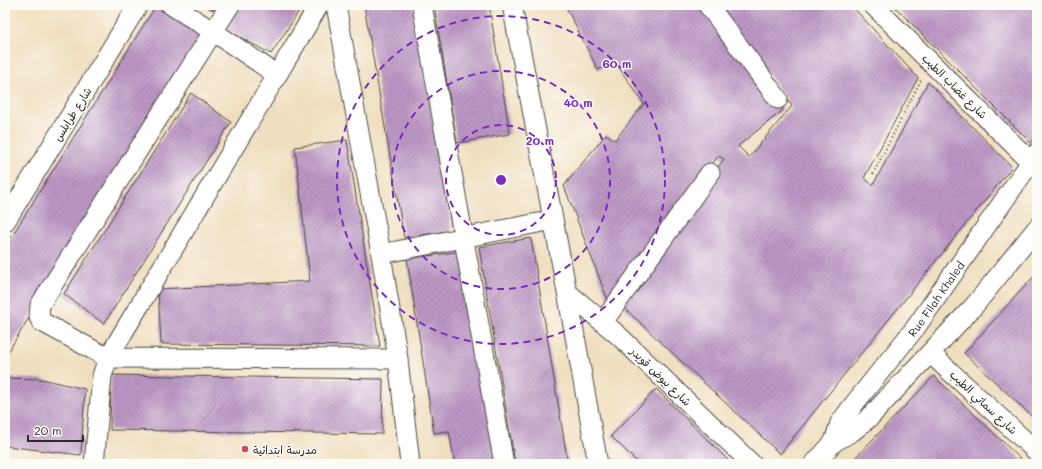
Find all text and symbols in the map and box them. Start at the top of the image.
street label: شارع غضاب الطيب [918,50,991,123]
text: 60 m [603,55,631,71]
street label: شارع طرابلس [49,84,96,145]
text: 40 m [563,94,593,110]
text: 20 m [526,132,554,148]
centre of rings [494,173,508,187]
street label: Rue Filah Khaled [904,258,967,339]
street label: شارع بيوض قويدر [625,342,695,410]
street label: شارع سماتي الطيب [944,367,1021,440]
scale bar [28,417,83,443]
text: 20 m [34,422,62,438]
place label: مدرسة ابتدائية [253,442,317,458]
marker: مدرسة ابتدائية [240,444,250,454]

